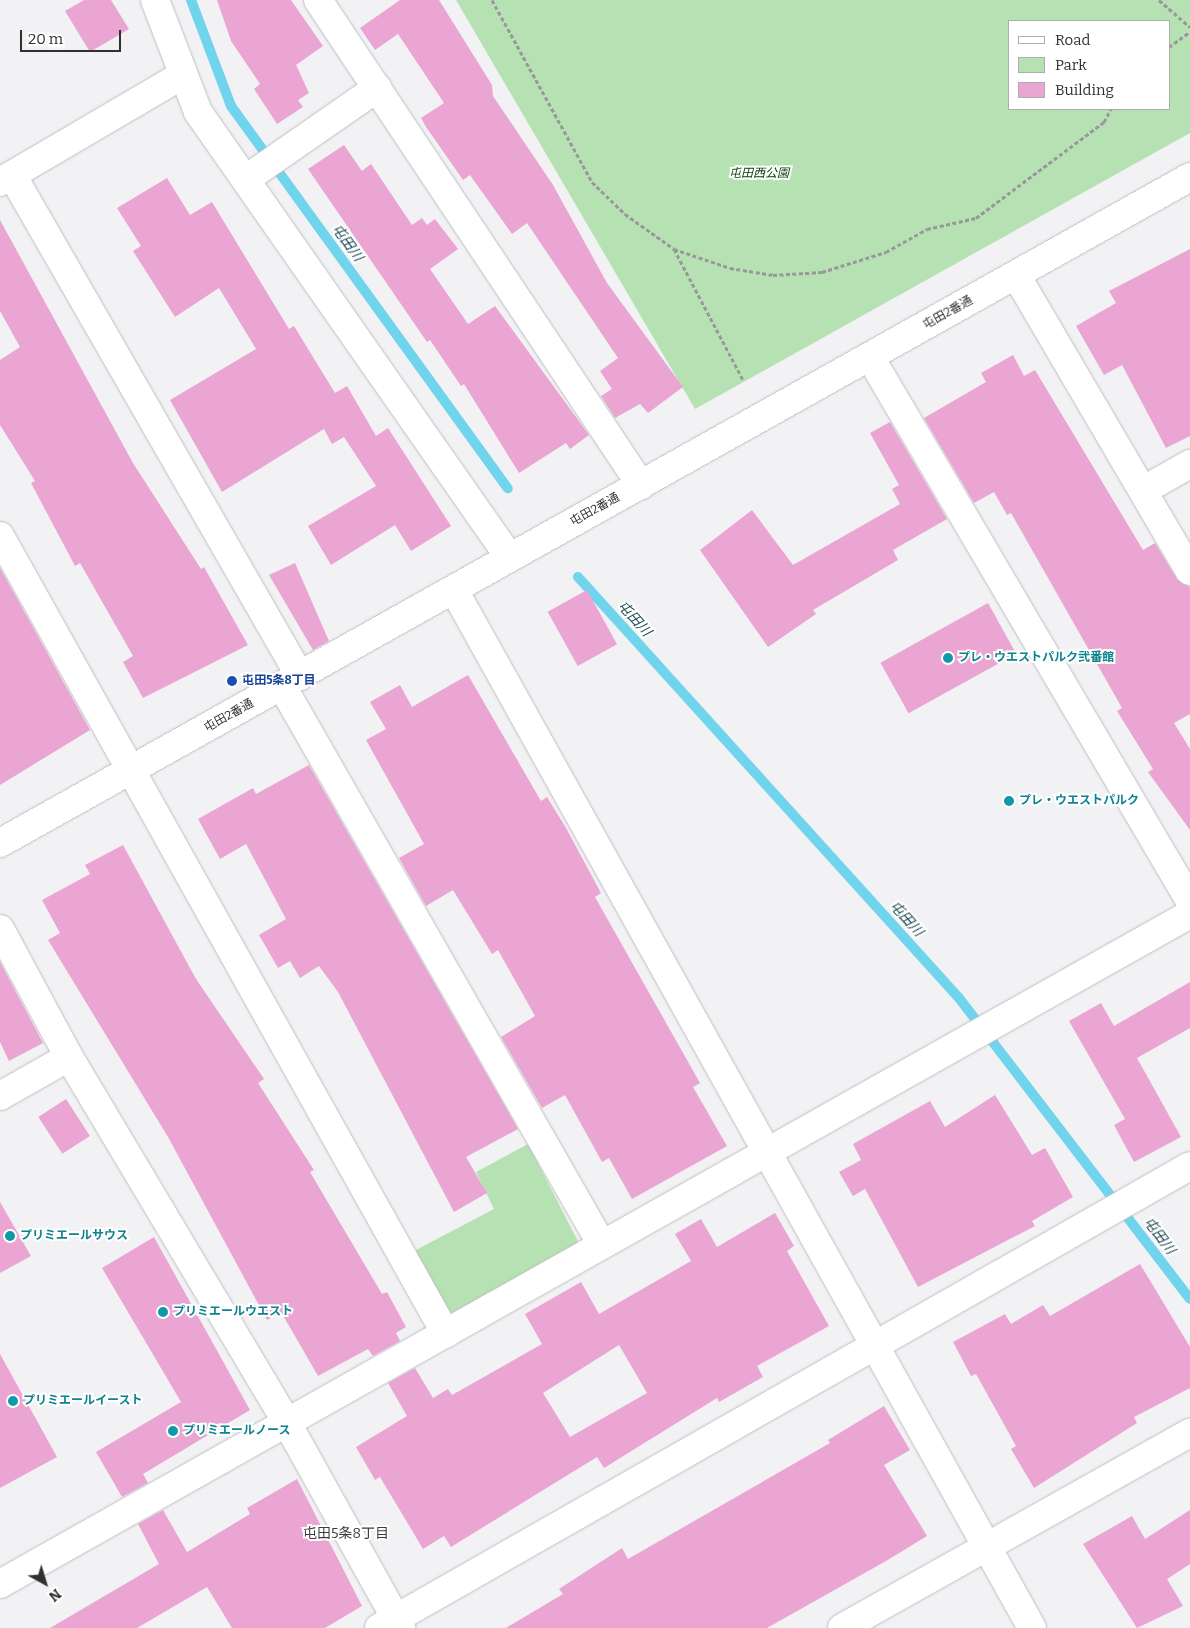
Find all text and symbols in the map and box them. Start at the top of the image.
scale bar [22,20,124,52]
legend [1008,20,1170,110]
text: 20 m [28,30,63,48]
text: Road [1055,31,1090,49]
text: Park [1055,56,1087,74]
text: Building [1055,81,1114,99]
park label: 屯田西公園 [729,167,789,181]
water label: 屯田川 [328,221,366,265]
street label: 屯田2番通 [921,293,975,333]
street label: 屯田2番通 [568,490,622,530]
water label: 屯田川 [614,598,654,640]
place label: プレ・ウエストパルク弐番館 [958,651,1114,665]
marker: プレ・ウエストパルク弐番館 [942,652,954,664]
place label: 屯田5条8丁目 [242,674,316,688]
marker: 屯田5条8丁目 [226,675,238,687]
street label: 屯田2番通 [202,696,256,736]
place label: プレ・ウエストパルク [1019,794,1139,808]
marker: プレ・ウエストパルク [1003,795,1015,807]
water label: 屯田川 [886,898,926,940]
water label: 屯田川 [1140,1214,1178,1258]
place label: プリミエールサウス [20,1229,128,1243]
marker: プリミエールサウス [4,1230,16,1242]
place label: プリミエールウエスト [173,1305,293,1319]
marker: プリミエールウエスト [157,1306,169,1318]
place label: プリミエールイースト [23,1394,143,1408]
marker: プリミエールイースト [7,1395,19,1407]
place label: プリミエールノース [183,1424,291,1438]
marker: プリミエールノース [167,1425,179,1437]
district label: 屯田5条8丁目 [303,1526,389,1542]
north arrow [20,1558,70,1608]
text: N [45,1585,64,1605]

